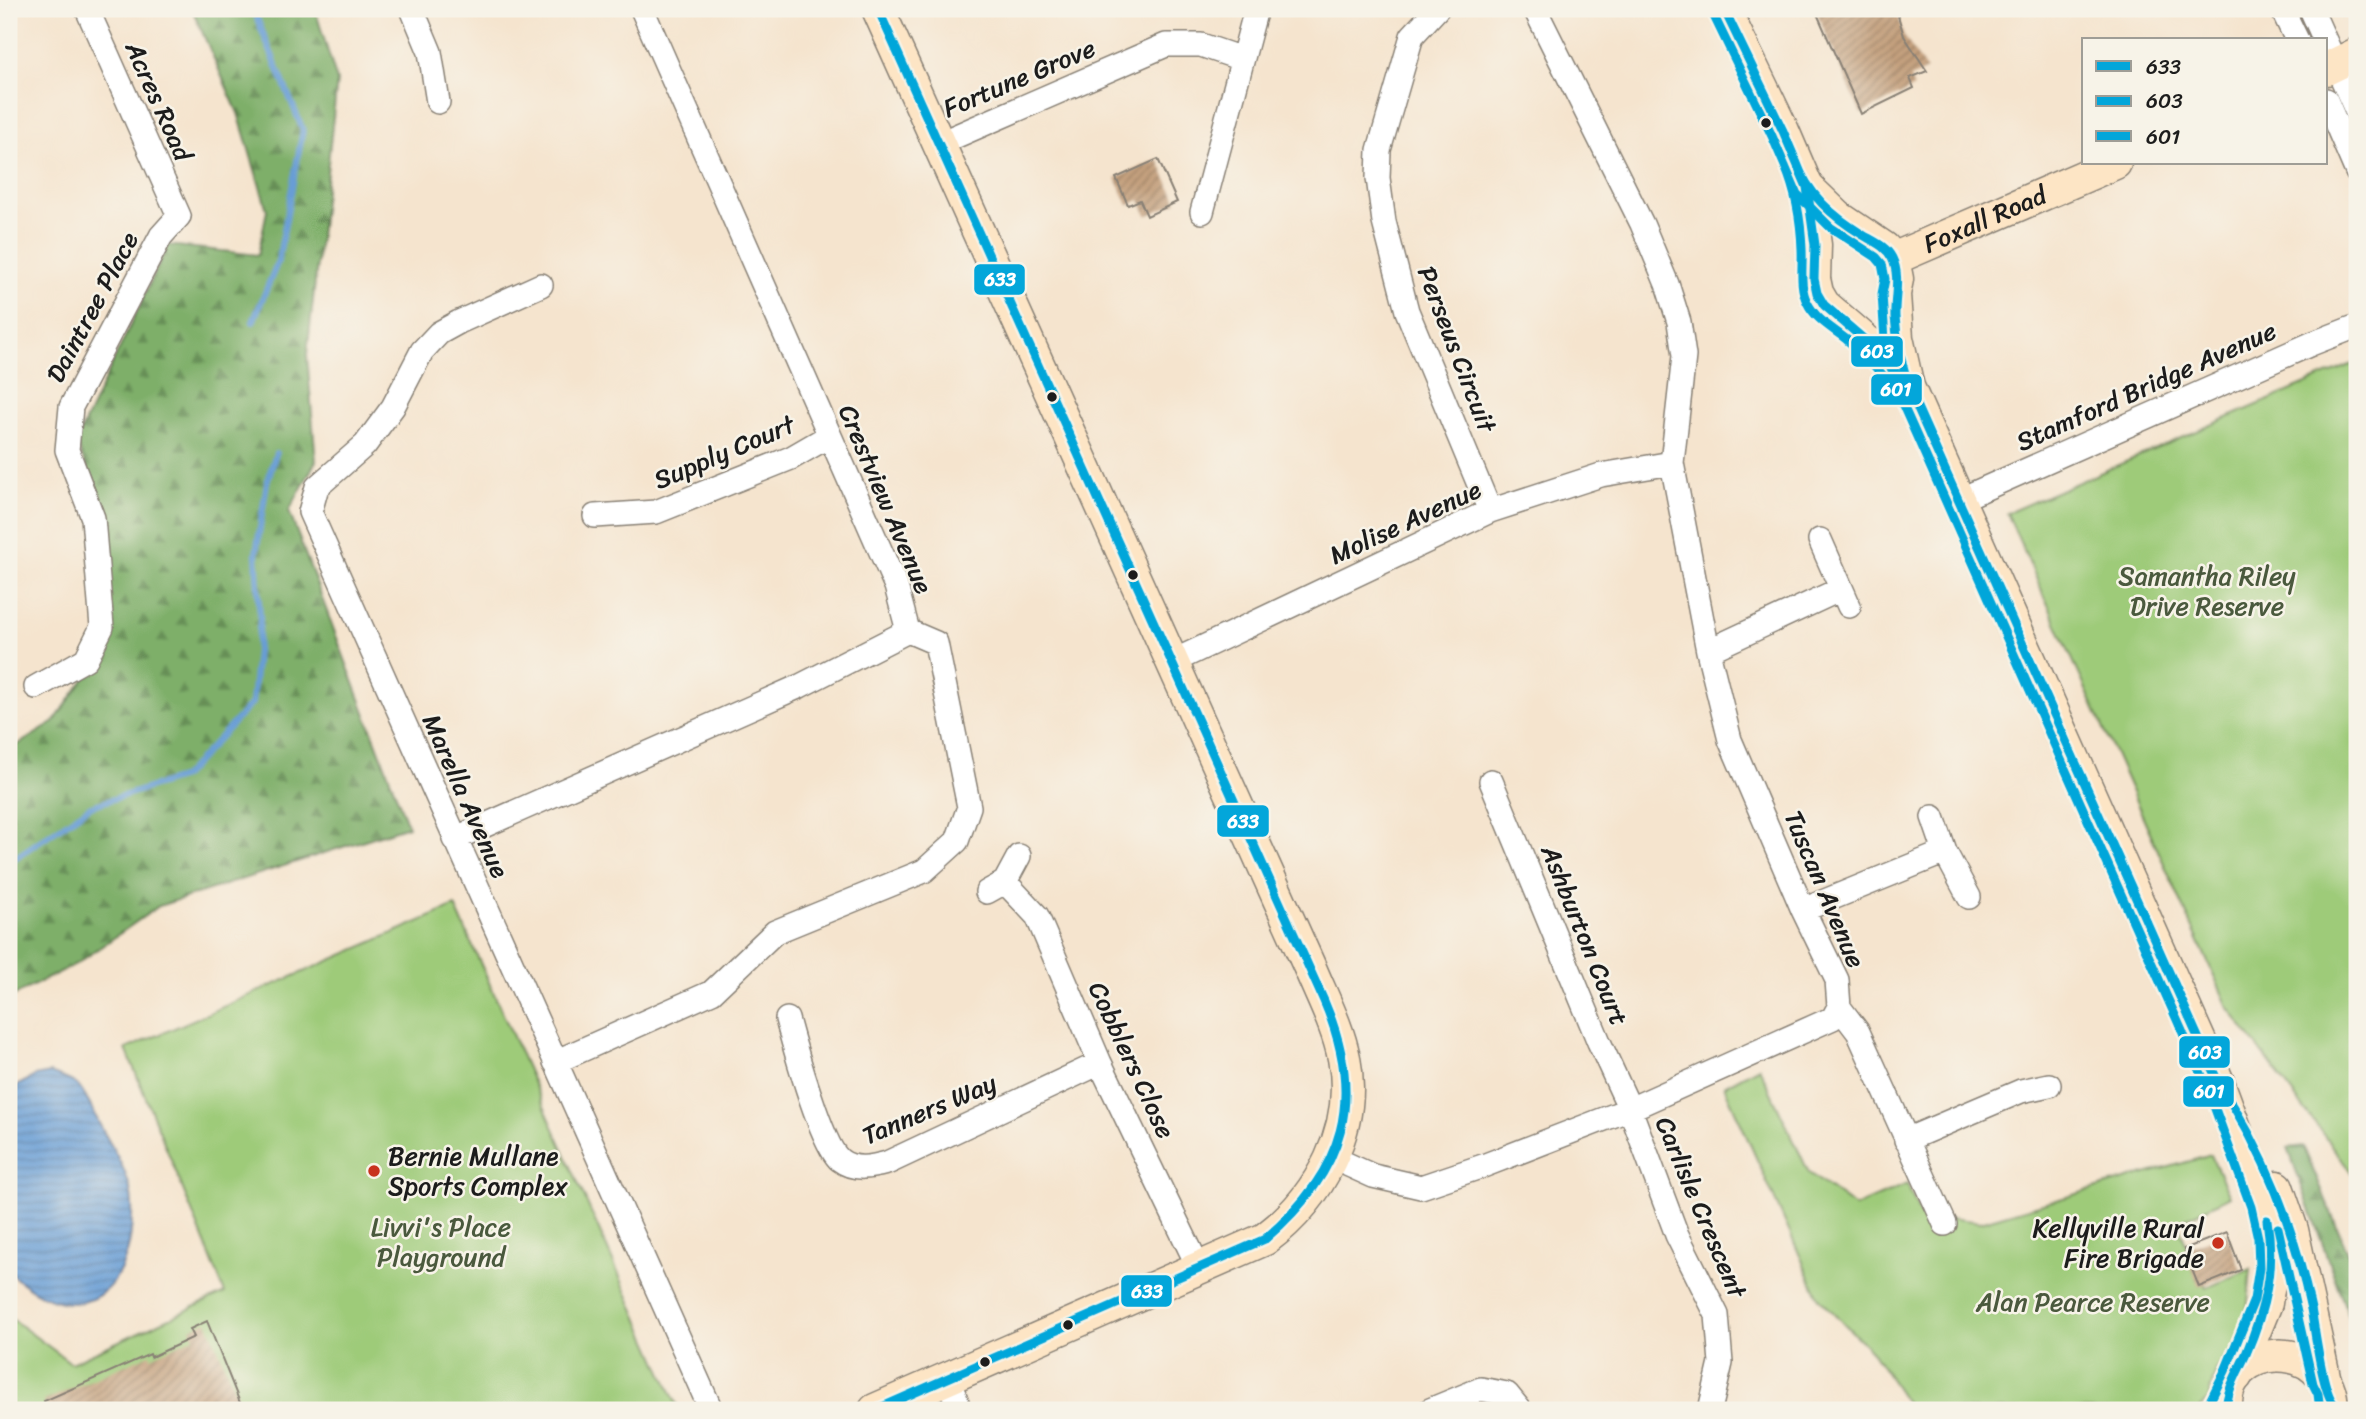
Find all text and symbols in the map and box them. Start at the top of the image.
street label: Fortune Grove [935,25,1103,131]
street label: Acres Road [112,33,207,171]
legend [2082,38,2328,164]
text: 633 [2146,48,2181,86]
text: 603 [2146,82,2183,120]
unlabelled marker [1759,116,1773,130]
text: 601 [2146,118,2180,156]
street label: Foxall Road [1916,171,2056,266]
street label: Daintree Place [33,222,152,391]
street label: Perseus Circuit [1404,259,1510,440]
line badge: 633 [973,263,1026,296]
text: 633 [983,263,1016,296]
street label: Stamford Bridge Avenue [2008,308,2284,464]
line badge: 603 [1850,335,1904,368]
text: 603 [1859,335,1894,368]
line badge: 601 [1870,373,1923,406]
text: 601 [1880,373,1911,406]
unlabelled marker [1045,390,1059,404]
street label: Crestview Avenue [825,397,947,601]
street label: Supply Court [646,401,803,502]
street label: Molise Avenue [1321,466,1489,577]
park label: Samantha Riley Drive Reserve [2118,553,2296,629]
unlabelled marker [1126,568,1140,582]
street label: Marella Avenue [409,706,523,886]
street label: Tuscan Avenue [1771,803,1879,975]
line badge: 633 [1216,804,1270,838]
text: 633 [1226,805,1259,838]
street label: Ashburton Court [1527,837,1642,1032]
street label: Cobblers Close [1075,973,1189,1147]
line badge: 603 [2178,1035,2231,1069]
text: 603 [2187,1036,2222,1069]
street label: Tanners Way [854,1060,1004,1158]
line badge: 601 [2182,1075,2235,1108]
text: 601 [2193,1075,2224,1108]
street label: Carlisle Crescent [1642,1109,1761,1307]
place label: Bernie Mullane Sports Complex [388,1133,568,1209]
marker: Bernie Mullane Sports Complex [366,1163,382,1179]
park label: Livvi's Place Playground [371,1204,511,1280]
place label: Kellyville Rural Fire Brigade [2032,1205,2205,1281]
marker: Kellyville Rural Fire Brigade [2210,1235,2226,1251]
line badge: 633 [1120,1274,1173,1308]
text: 633 [1130,1275,1163,1308]
park label: Alan Pearce Reserve [1975,1279,2210,1325]
unlabelled marker [1061,1318,1075,1332]
unlabelled marker [978,1355,992,1369]

